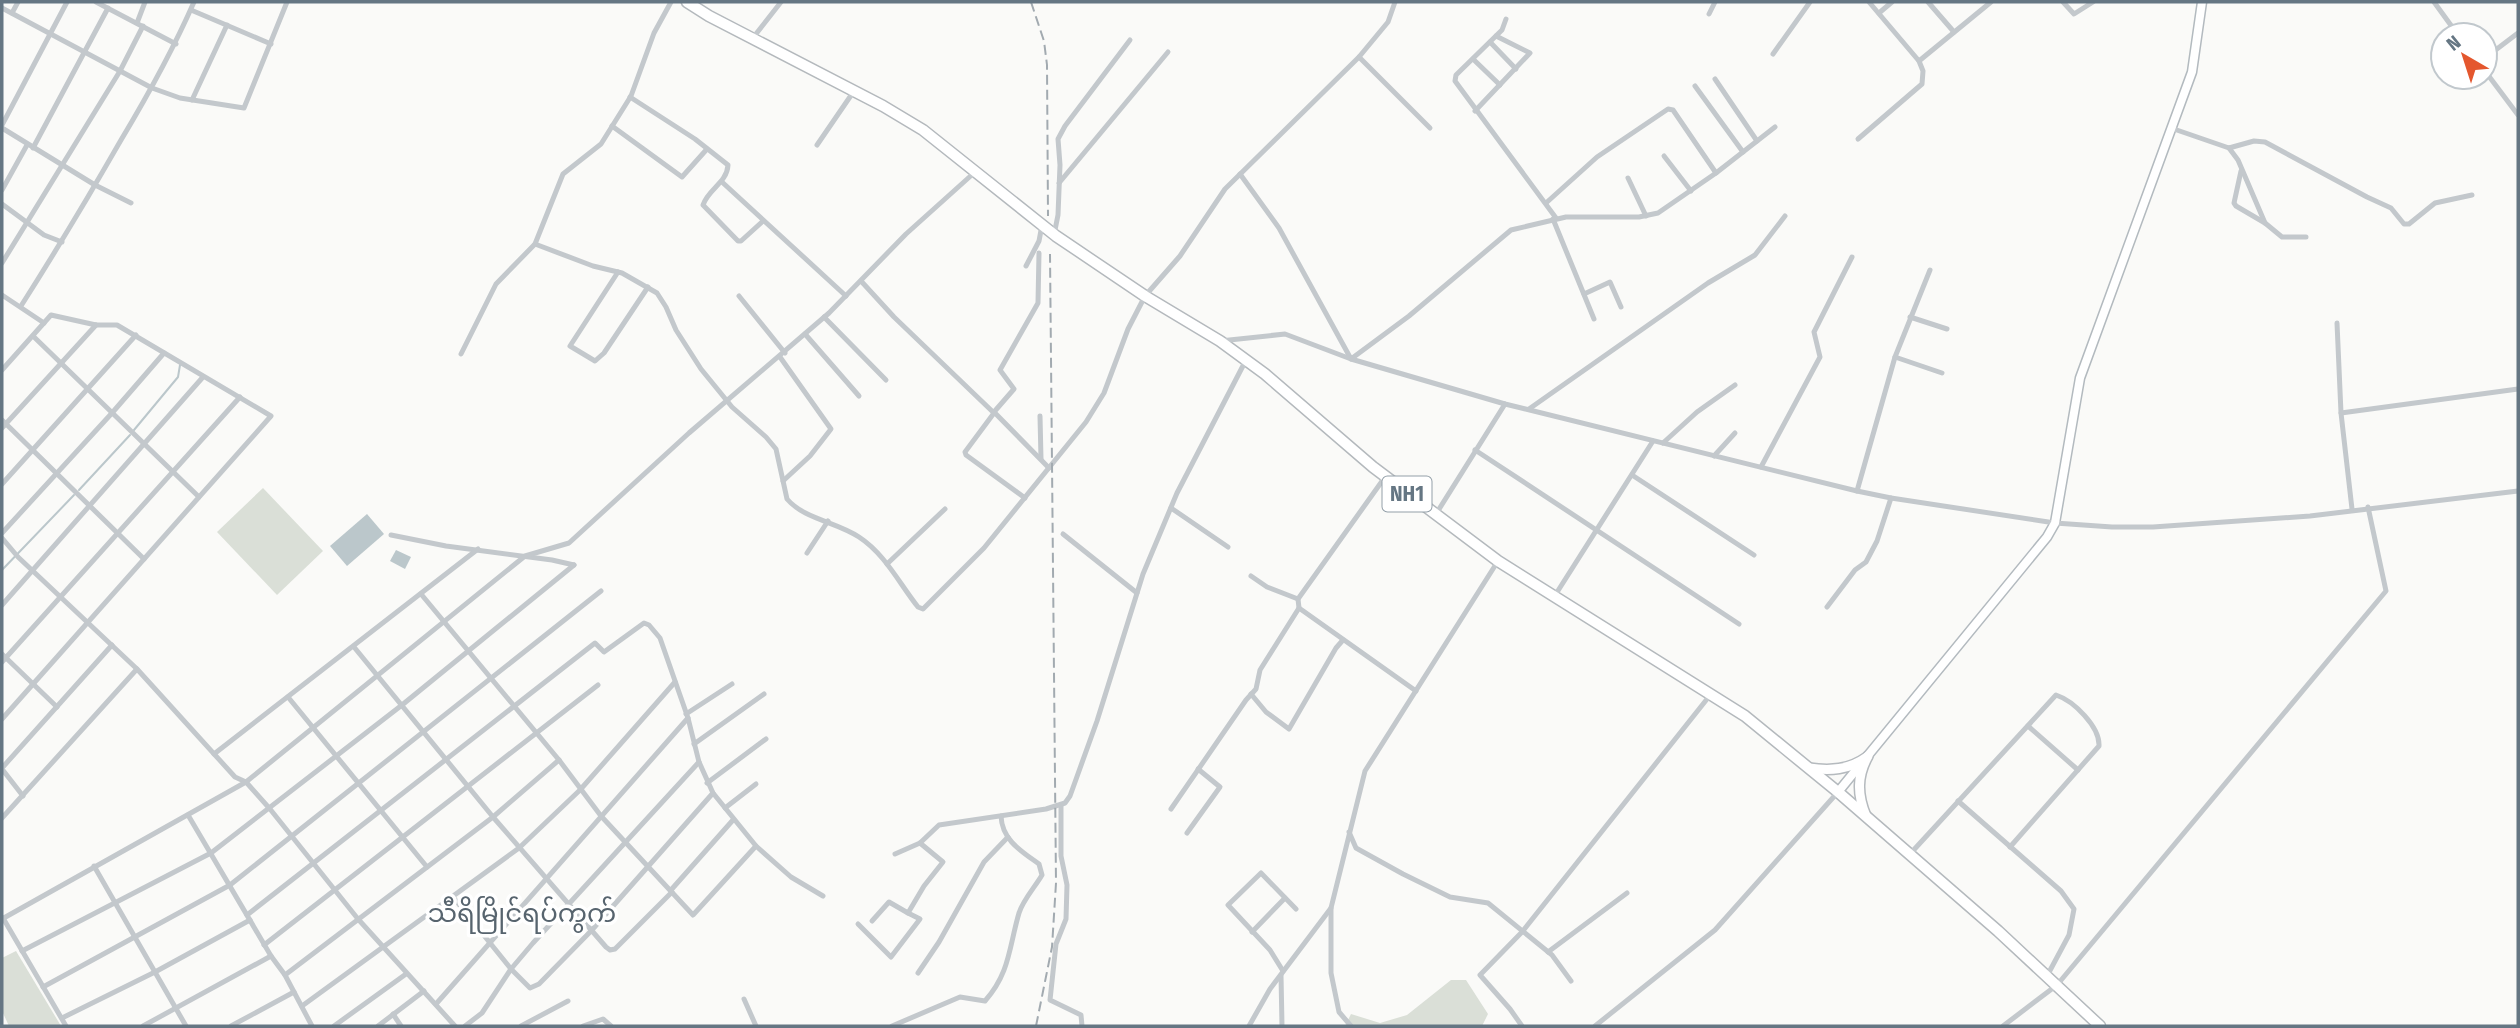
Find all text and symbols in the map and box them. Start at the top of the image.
north arrow [2429,21,2499,91]
text: N [2442,31,2465,56]
road number: NH1 [1382,476,1432,512]
district label: သီရိမြိုင်ရပ်ကွက် [428,896,616,934]

